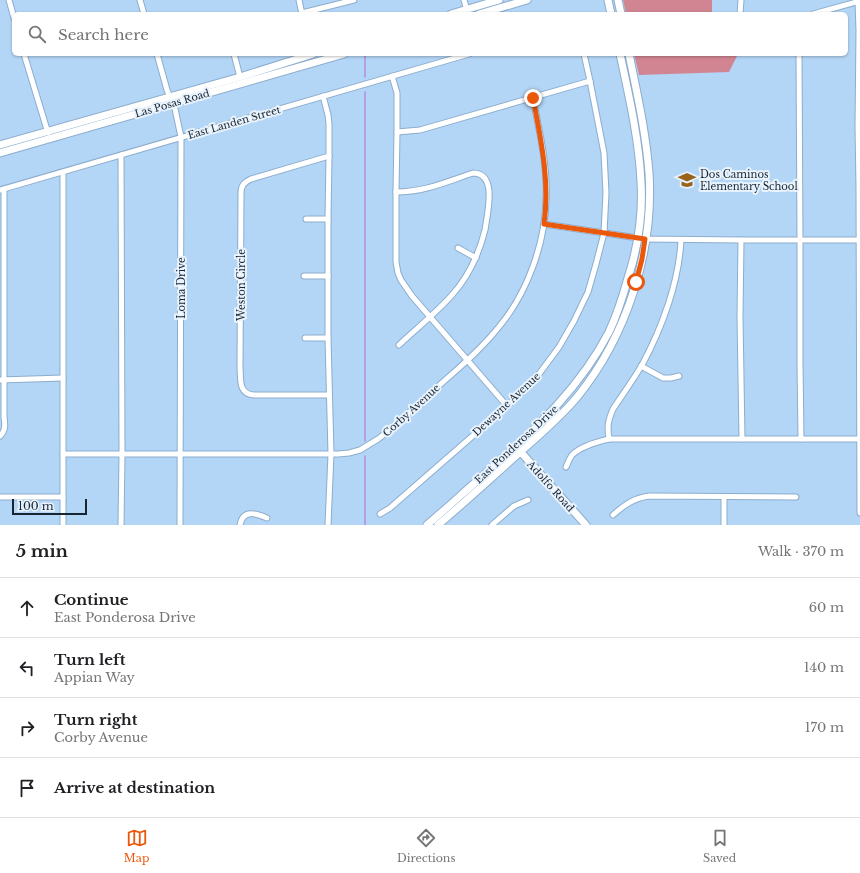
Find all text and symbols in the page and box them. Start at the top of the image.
search box [12,12,848,56]
icon: search [26,23,48,45]
text: Search here [58,25,149,44]
street label: Las Posas Road [133,86,211,120]
route end [524,89,542,107]
street label: East Landen Street [186,103,282,142]
place label: Dos Caminos Elementary School [700,168,798,193]
school or university icon: Dos Caminos Elementary School [677,170,697,190]
street label: Weston Circle [235,249,248,322]
street label: Loma Drive [175,257,188,319]
route start [627,273,645,291]
street label: Dewayne Avenue [470,370,543,439]
street label: Corby Avenue [380,381,443,439]
street label: East Ponderosa Drive [472,402,561,486]
street label: Adolfo Road [524,457,577,515]
scale bar [12,497,87,516]
text: 100 m [18,499,54,513]
text: 5 min [16,541,68,562]
text: Walk · 370 m [758,543,844,560]
text: Continue [54,590,129,609]
icon: ahead [16,597,38,619]
text: 60 m [809,599,844,616]
text: East Ponderosa Drive [54,609,196,626]
text: Turn left [54,650,125,669]
icon: left [16,657,38,679]
text: 140 m [804,659,844,676]
text: Appian Way [54,669,135,686]
text: Turn right [54,710,137,729]
icon: right [16,717,38,739]
text: 170 m [805,719,844,736]
text: Corby Avenue [54,729,148,746]
icon: arrive [16,777,38,799]
text: Arrive at destination [54,778,215,797]
tab: Map [124,827,149,865]
tab: Directions [397,827,455,865]
tab: Saved [703,827,736,865]

